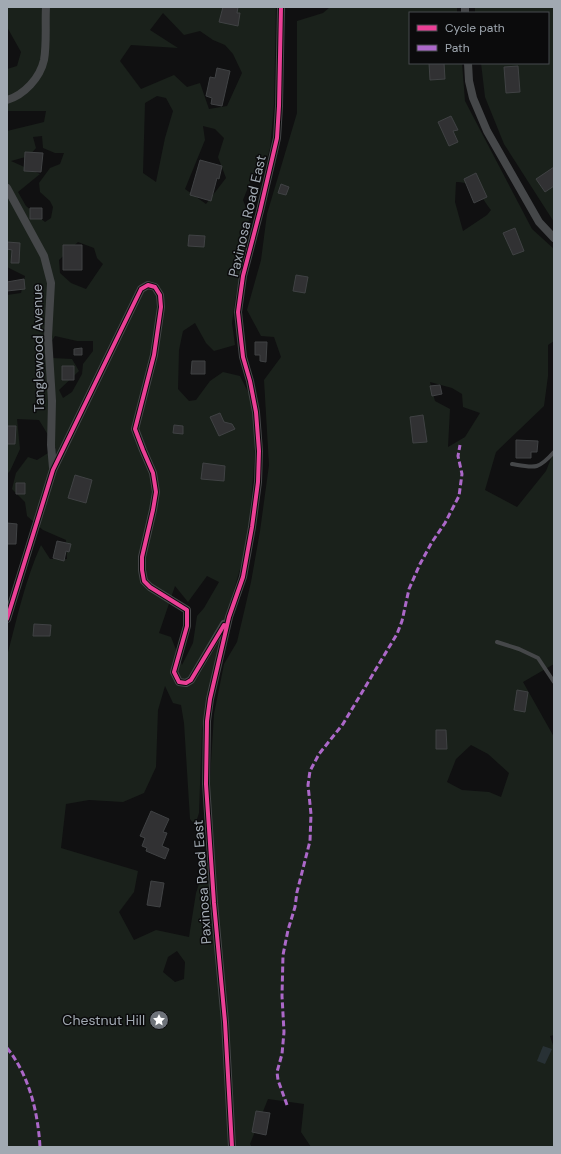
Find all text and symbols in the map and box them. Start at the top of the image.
legend [409,12,549,64]
text: Cycle path [445,20,505,36]
text: Path [445,40,470,56]
street label: Paxinosa Road East [224,153,270,279]
street label: Tanglewood Avenue [28,284,48,412]
street label: Paxinosa Road East [189,819,215,945]
place icon: Chestnut Hill [148,1009,170,1031]
place label: Chestnut Hill [62,1011,145,1029]

